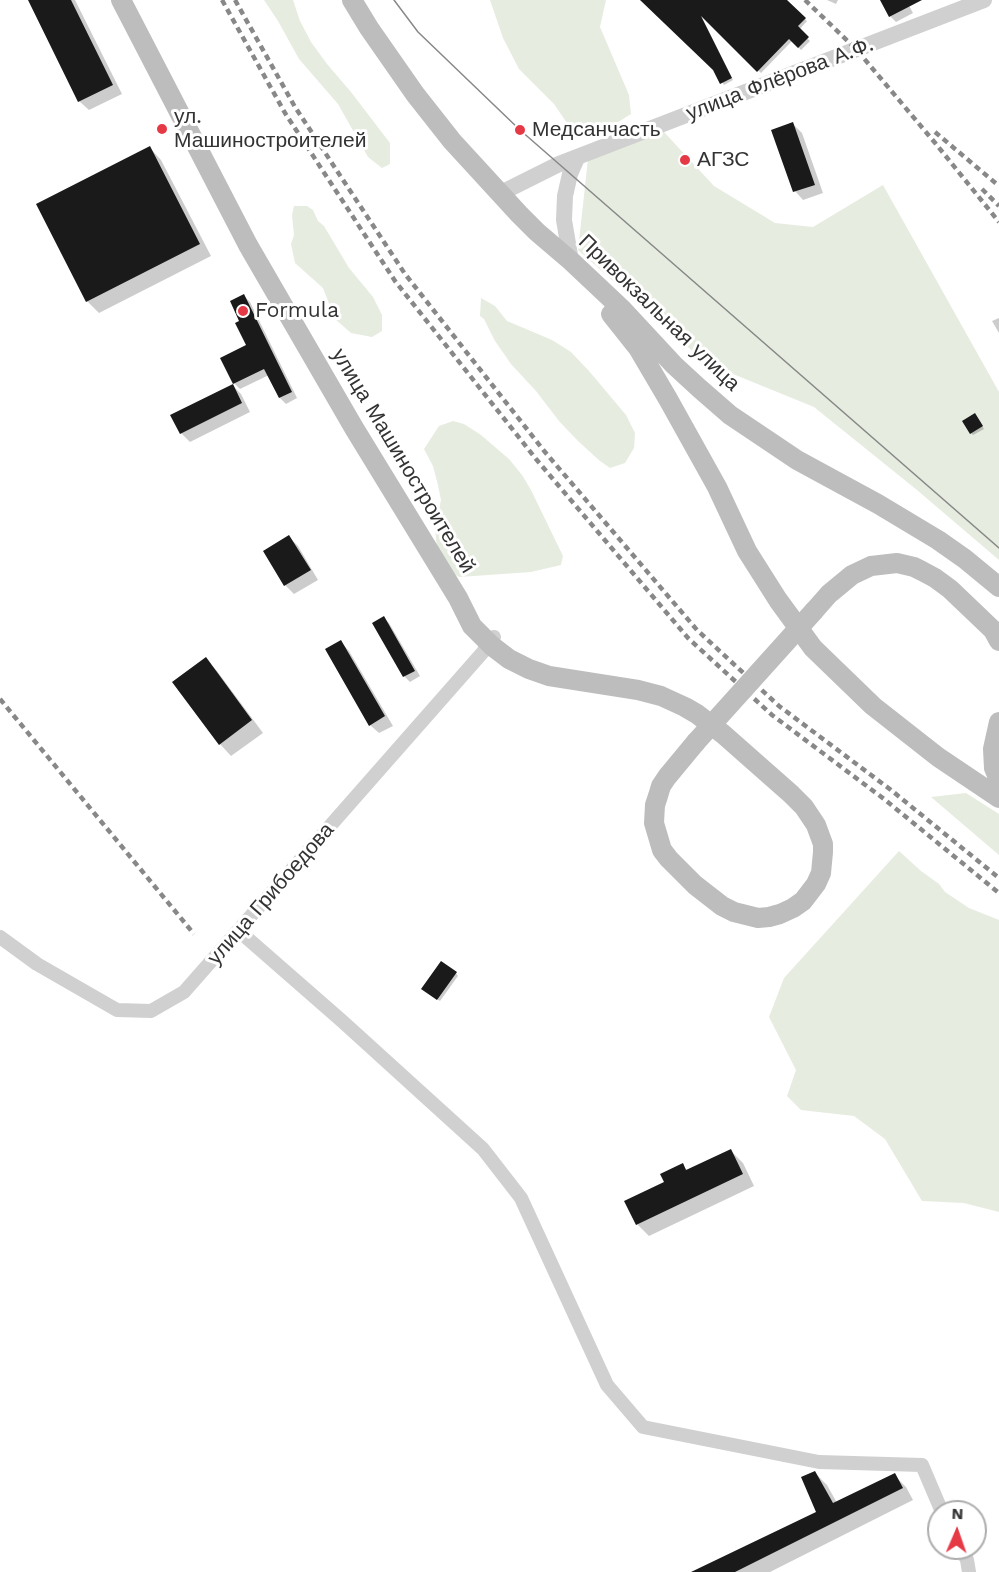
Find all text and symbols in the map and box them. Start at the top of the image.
street label: улица Флёрова А.Ф. [683,32,877,126]
place label: ул. Машиностроителей [174,104,366,154]
place label: Медсанчасть [532,117,661,143]
marker: ул. Машиностроителей [155,122,169,136]
marker: Медсанчасть [513,123,527,137]
place label: АГЗС [697,147,750,173]
marker: АГЗС [678,153,692,167]
street label: Привокзальная улица [573,229,745,397]
place label: Formula [255,298,339,324]
marker: Formula [236,304,250,318]
street label: улица Машиностроителей [326,344,480,578]
street label: улица Грибоедова [202,818,340,970]
north arrow [927,1500,987,1560]
text: N [951,1504,964,1523]

